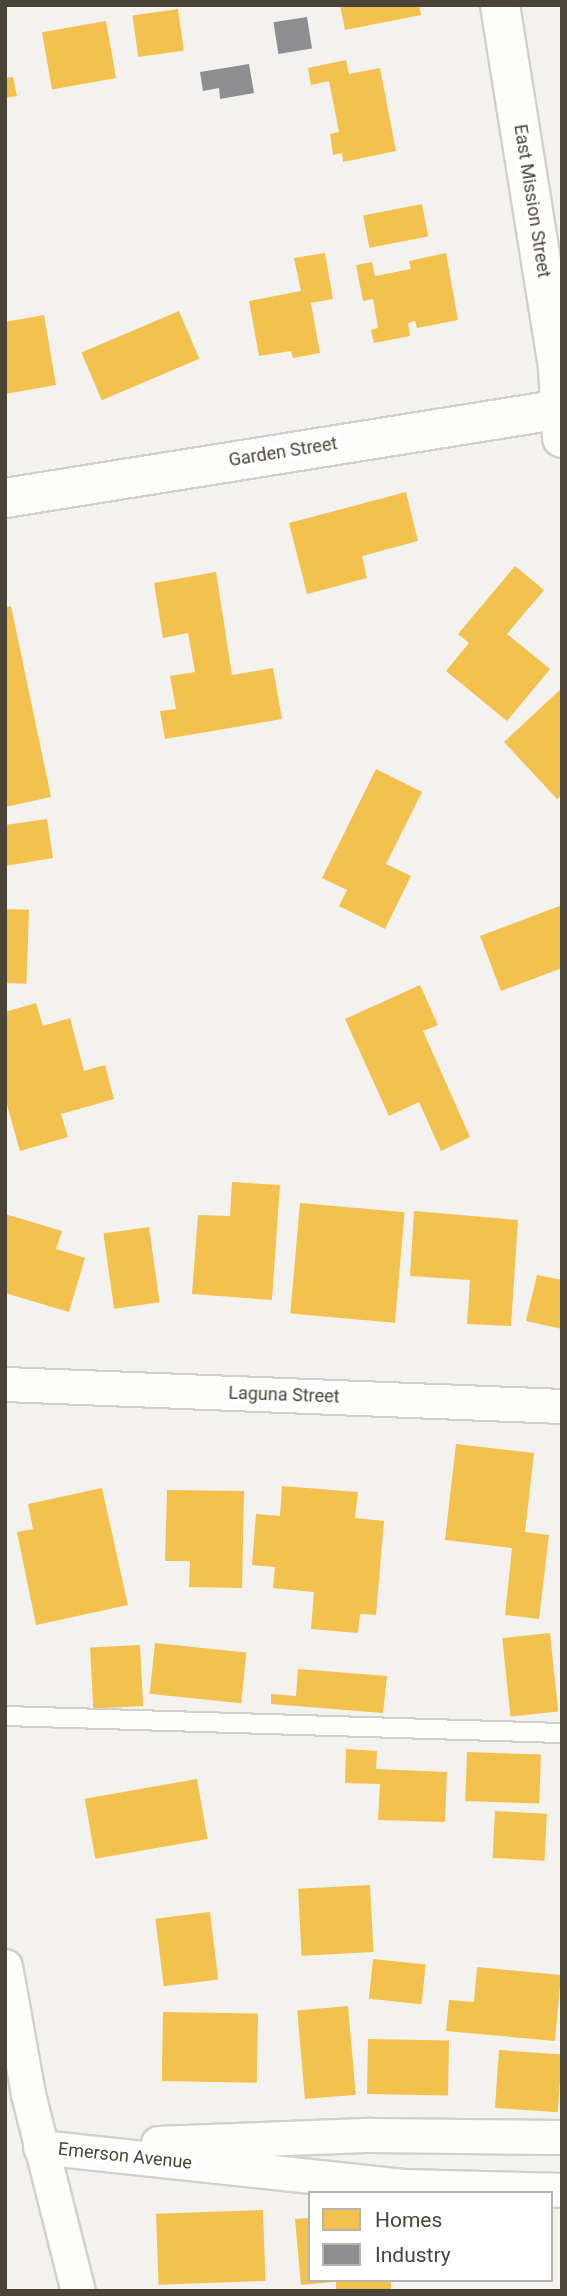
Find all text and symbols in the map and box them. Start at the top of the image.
street label: East Mission Street [509,123,555,279]
street label: Garden Street [227,433,339,471]
street label: Laguna Street [228,1382,340,1408]
street label: Emerson Avenue [57,2138,193,2174]
legend [308,2191,553,2282]
text: Homes [375,2208,442,2232]
text: Industry [375,2243,451,2267]

